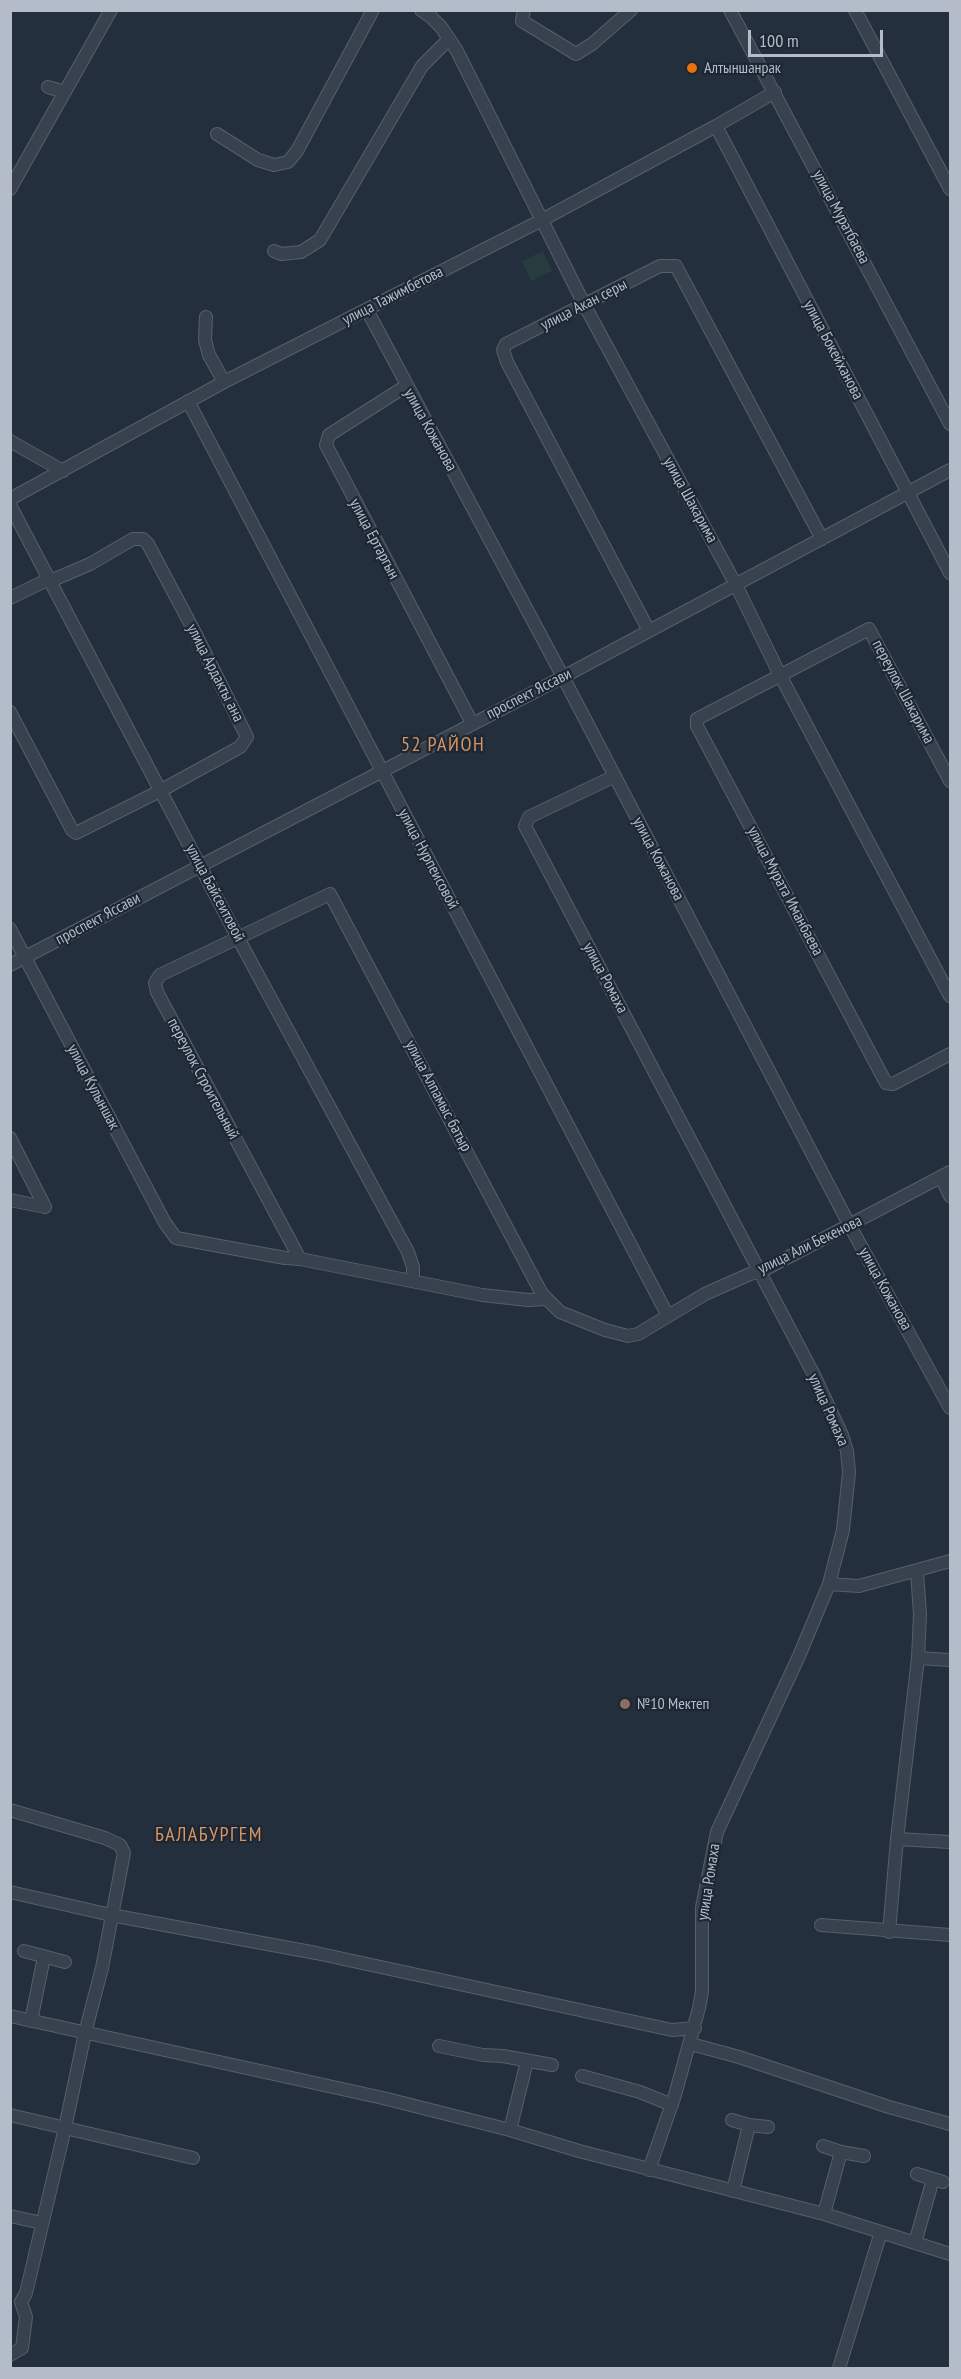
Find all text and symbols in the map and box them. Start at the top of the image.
scale bar [751,18,886,56]
text: 100 m [759,29,799,52]
place label: Алтыншанрак [704,58,781,78]
marker: Алтыншанрак [685,61,699,75]
street label: улица Муратбаева [808,167,874,267]
street label: улица Тажимбетова [339,262,447,330]
street label: улица Акан серы [538,275,630,335]
street label: улица Бокейханова [799,297,867,403]
street label: улица Кожанова [399,385,461,475]
street label: улица Шакарима [659,454,721,546]
street label: улица Ертаргын [345,495,403,583]
street label: улица Ардакты ана [182,621,248,725]
street label: переулок Шакарима [868,637,938,747]
street label: проспект Яссави [483,664,575,724]
district label: 52 РАЙОН [401,733,485,757]
street label: улица Нурпеисовой [393,805,463,913]
street label: улица Кожанова [628,814,688,904]
street label: улица Мурата Иманбаева [743,823,827,959]
street label: улица Байсеитовой [181,841,249,945]
street label: проспект Яссави [52,889,144,949]
street label: улица Ромаха [578,939,632,1017]
street label: переулок Строительный [163,1015,243,1143]
street label: улица Алпамыс батыр [401,1037,475,1155]
street label: улица Кулыншак [62,1041,124,1133]
street label: улица Али Бекенова [755,1211,865,1279]
street label: улица Кожанова [854,1244,916,1334]
street label: улица Ромаха [803,1371,853,1449]
place label: №10 Мектеп [637,1694,709,1714]
marker: №10 Мектеп [618,1697,632,1711]
district label: БАЛАБУРГЕМ [155,1823,263,1847]
street label: улица Ромаха [693,1842,725,1922]

